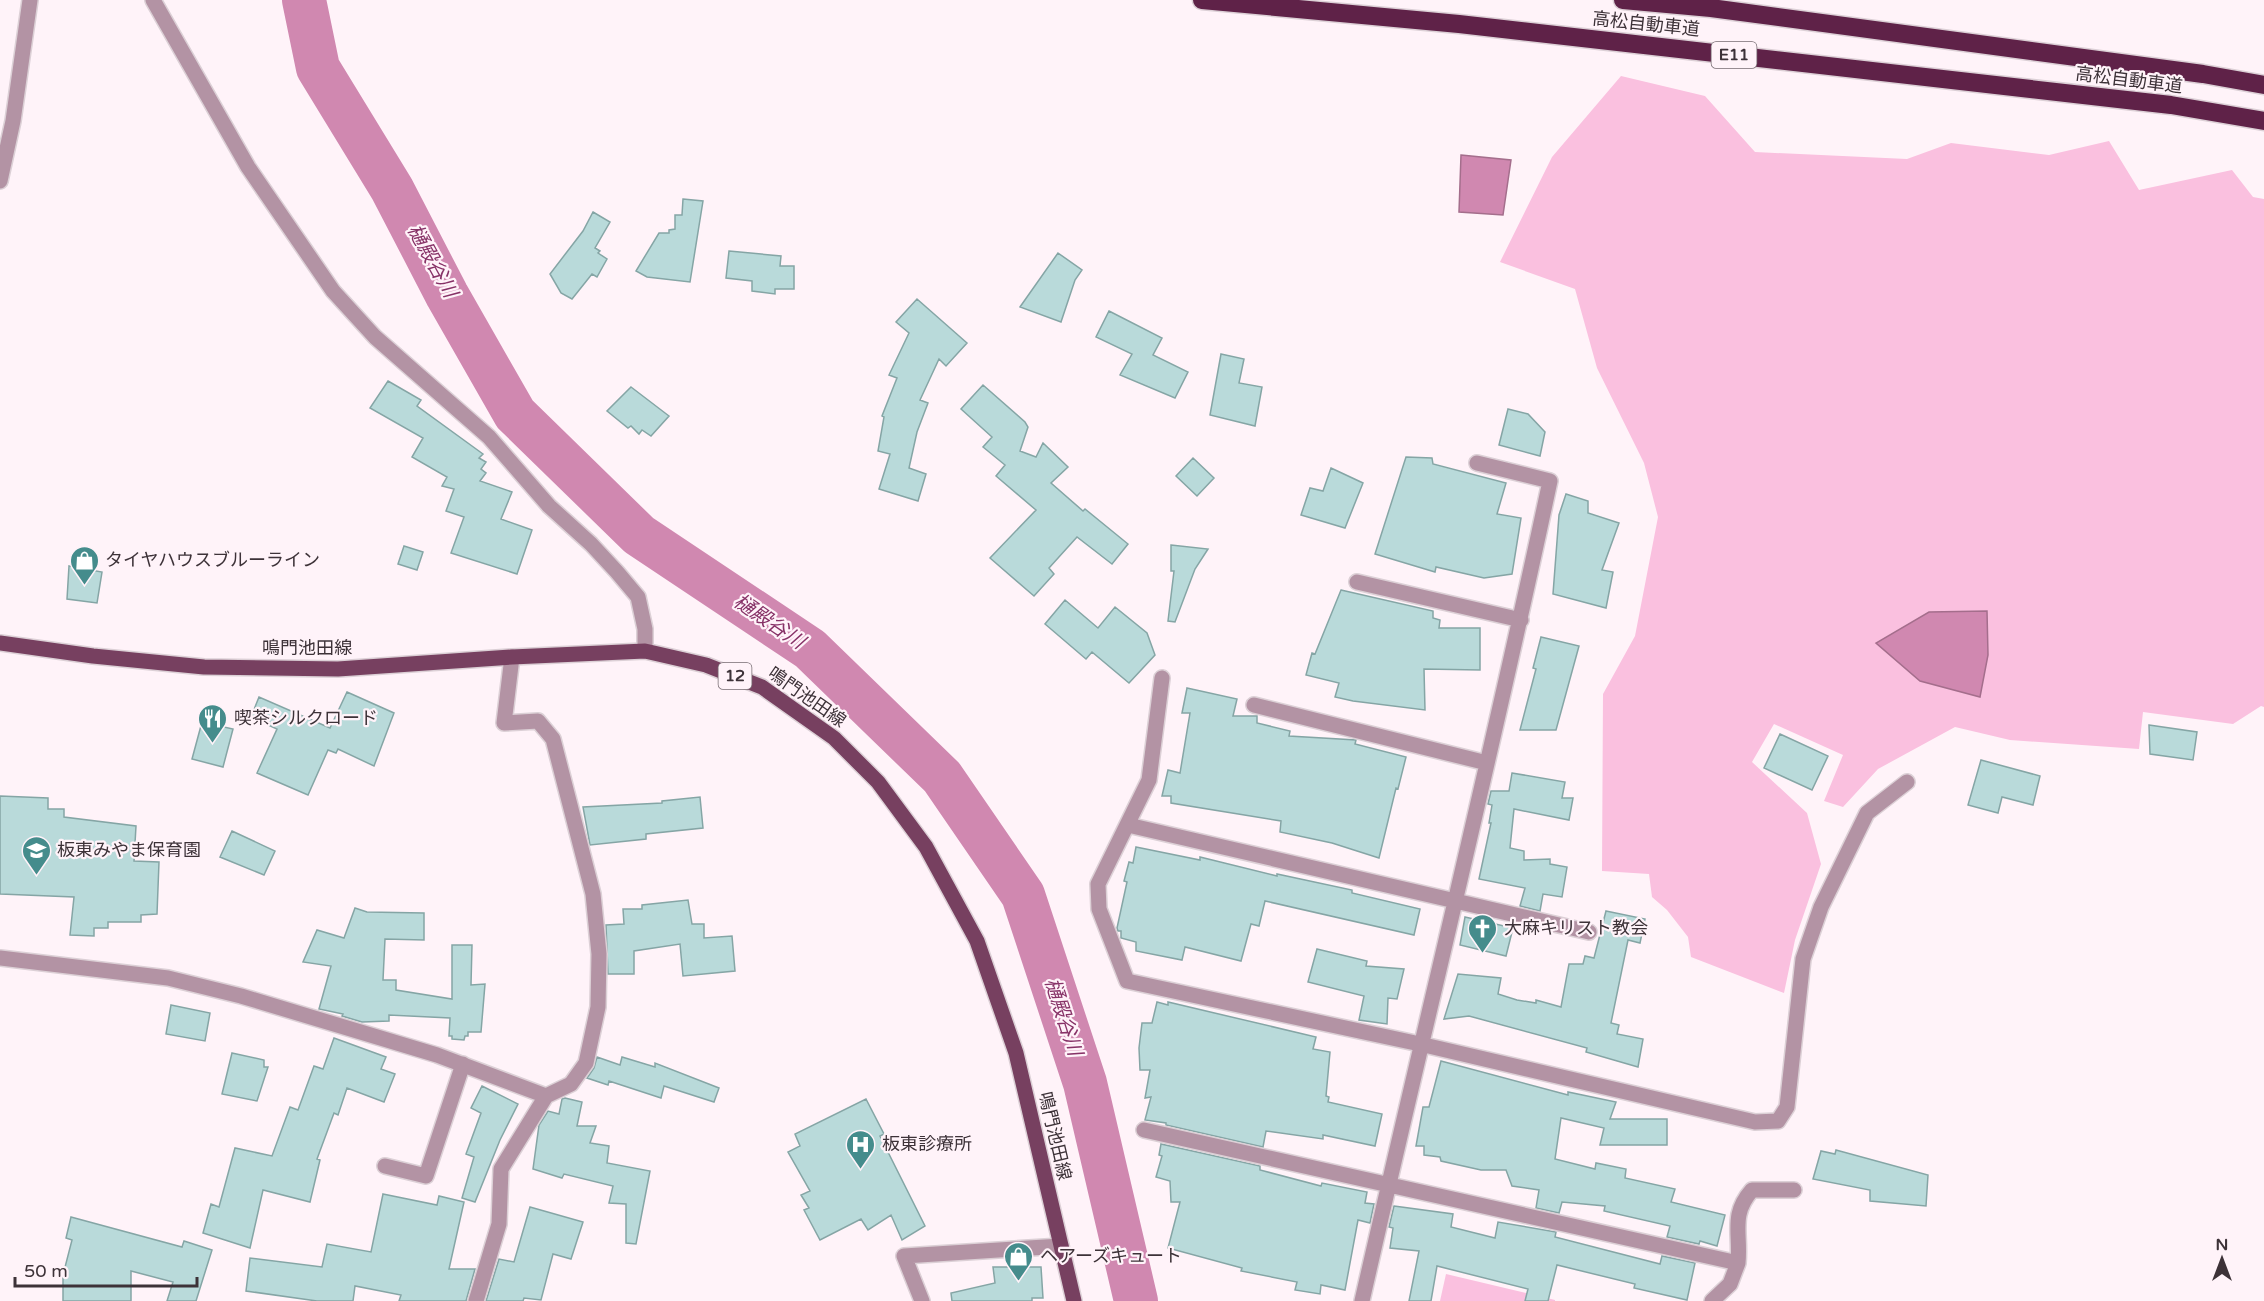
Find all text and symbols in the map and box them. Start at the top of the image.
street label: 高松自動車道 [1591,7,1701,41]
road number: E11 [1712,42,1756,68]
street label: 高松自動車道 [2074,63,2184,97]
water label: 樋殿谷川 [402,220,463,304]
shop icon: タイヤハウスブルーライン [68,544,100,586]
place label: タイヤハウスブルーライン [105,549,320,571]
water label: 樋殿谷川 [729,590,811,655]
street label: 鳴門池田線 [262,637,352,659]
street label: 鳴門池田線 [764,662,850,732]
road number: 12 [718,663,752,689]
restaurant icon: 喫茶シルクロード [197,702,229,744]
place label: 喫茶シルクロード [234,707,378,729]
school or university icon: 板東みやま保育園 [20,834,52,876]
place label: 板東みやま保育園 [57,839,201,861]
church icon: 大麻キリスト教会 [1467,912,1499,954]
place label: 大麻キリスト教会 [1504,917,1648,939]
water label: 樋殿谷川 [1039,975,1087,1061]
street label: 鳴門池田線 [1034,1090,1076,1182]
hospital icon: 板東診療所 [845,1128,877,1170]
place label: 板東診療所 [882,1133,972,1155]
north arrow [2192,1229,2252,1289]
text: N [2216,1235,2228,1255]
shop icon: ヘアーズキュート [1003,1240,1035,1282]
place label: ヘアーズキュート [1040,1245,1182,1267]
scale bar [15,1250,196,1288]
text: 50 m [24,1260,68,1282]

